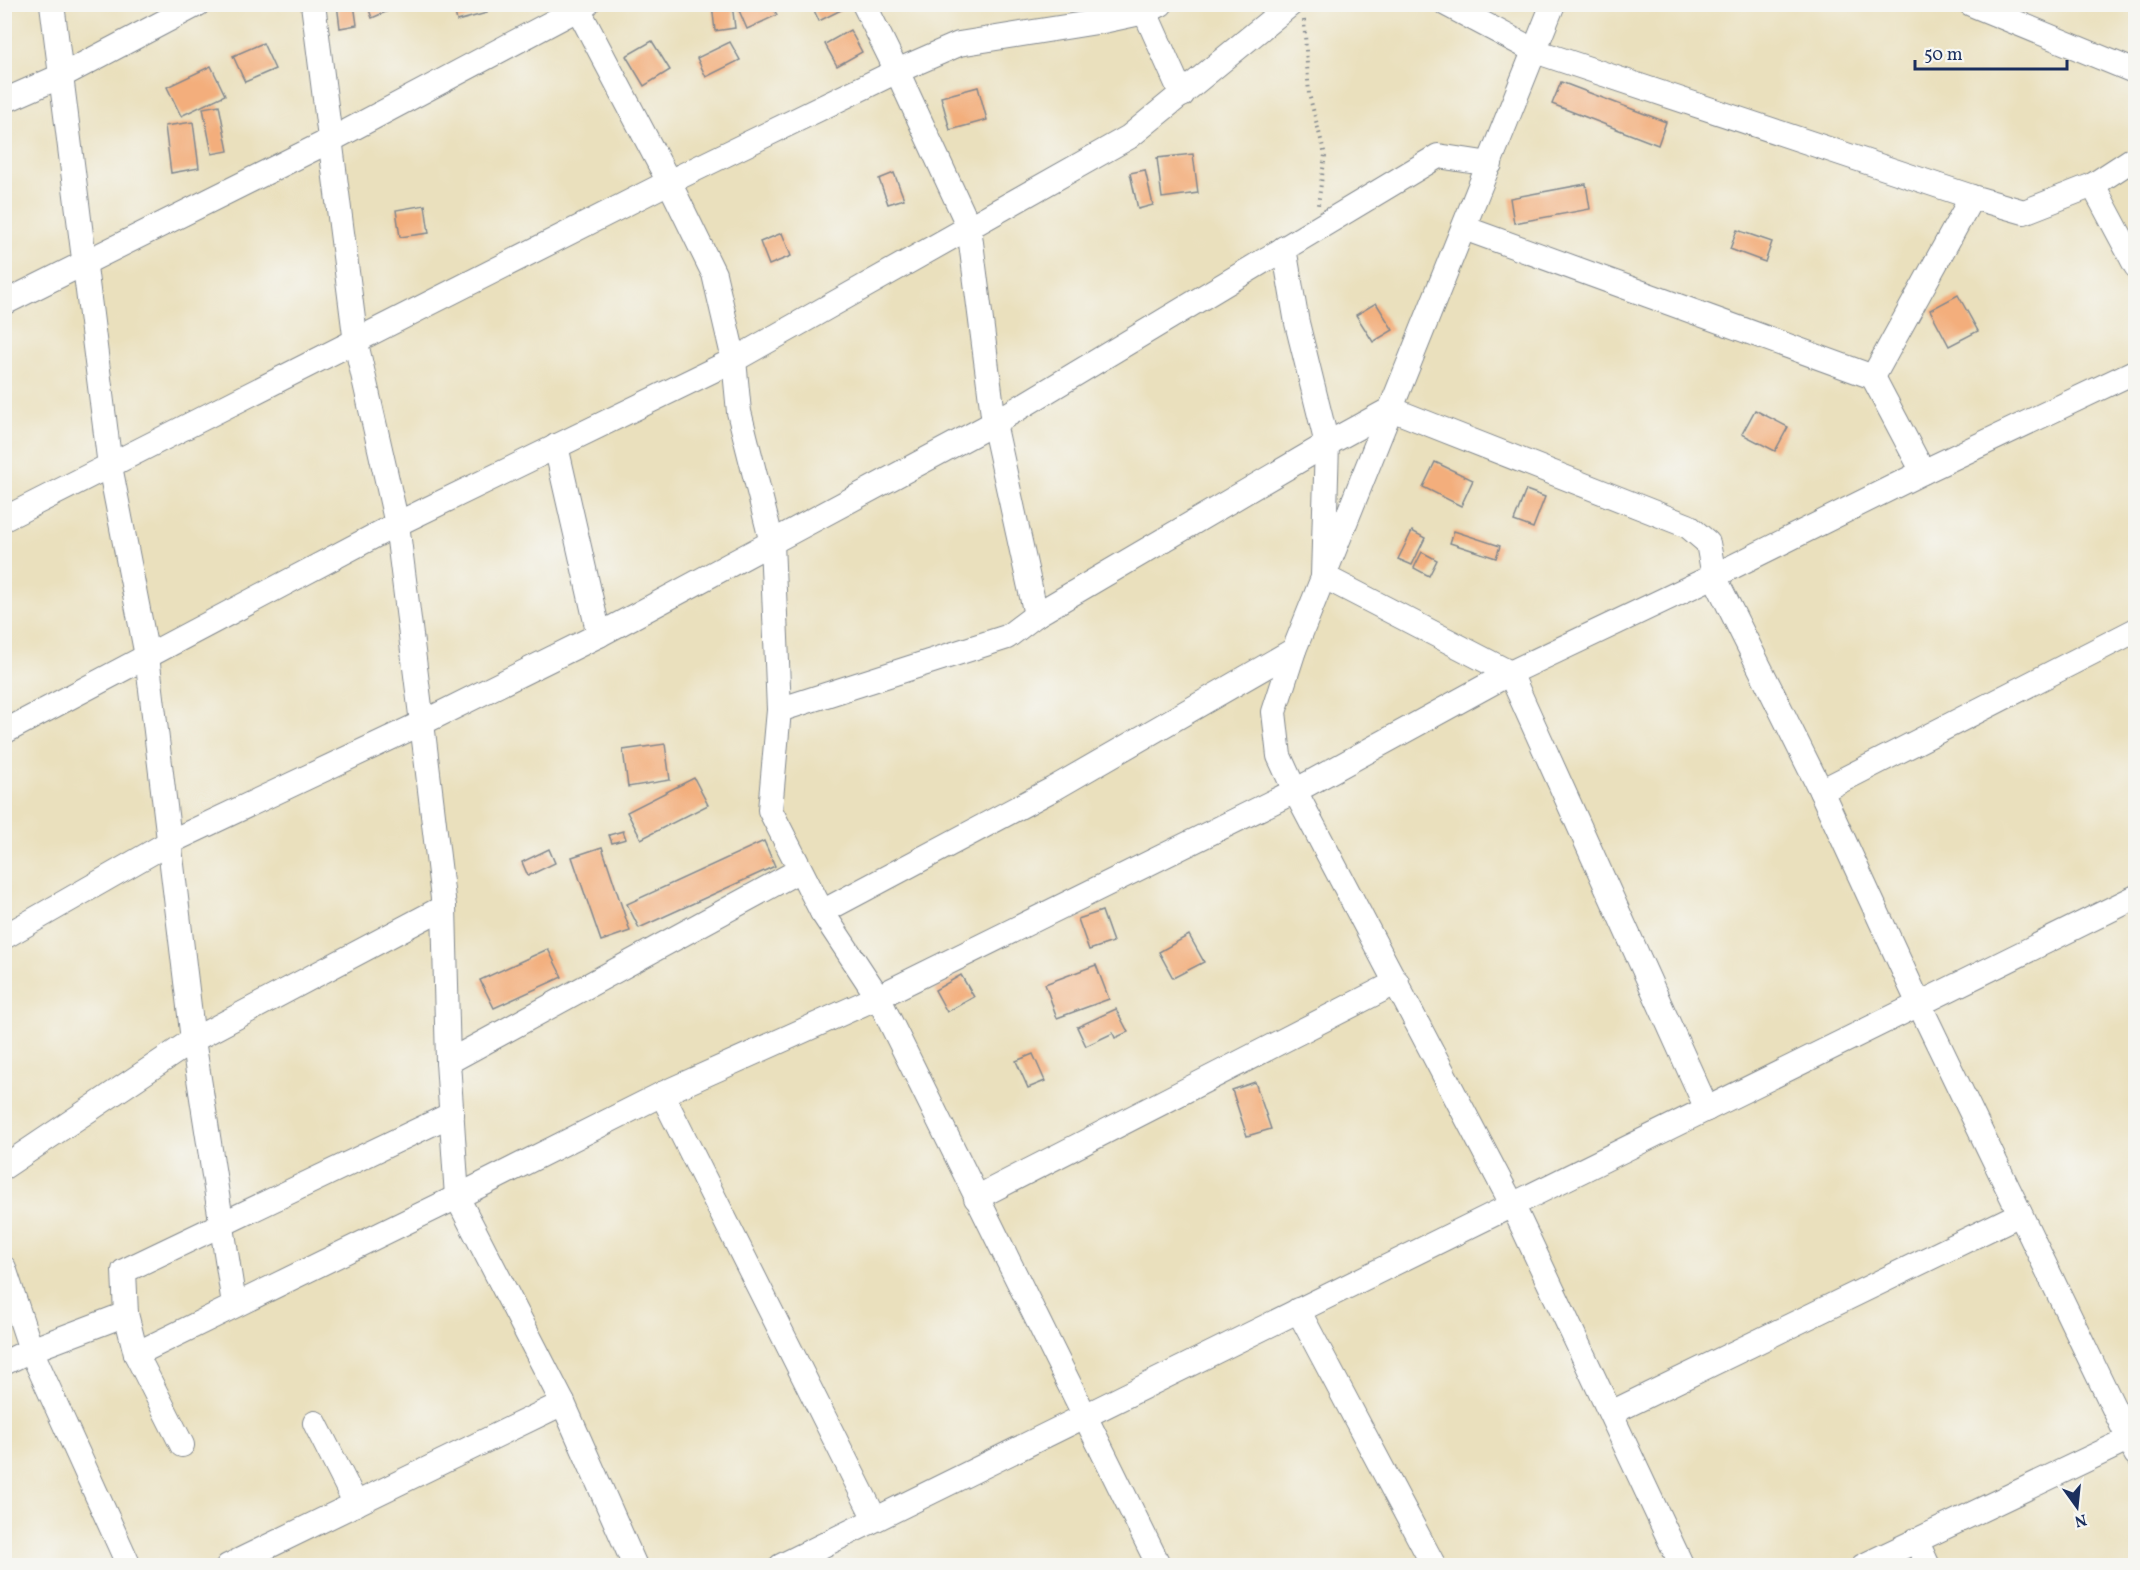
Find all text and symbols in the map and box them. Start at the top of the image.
scale bar [1915,33,2066,71]
text: 50 m [1924,43,1963,68]
north arrow [2047,1477,2107,1537]
text: N [2072,1507,2089,1532]

